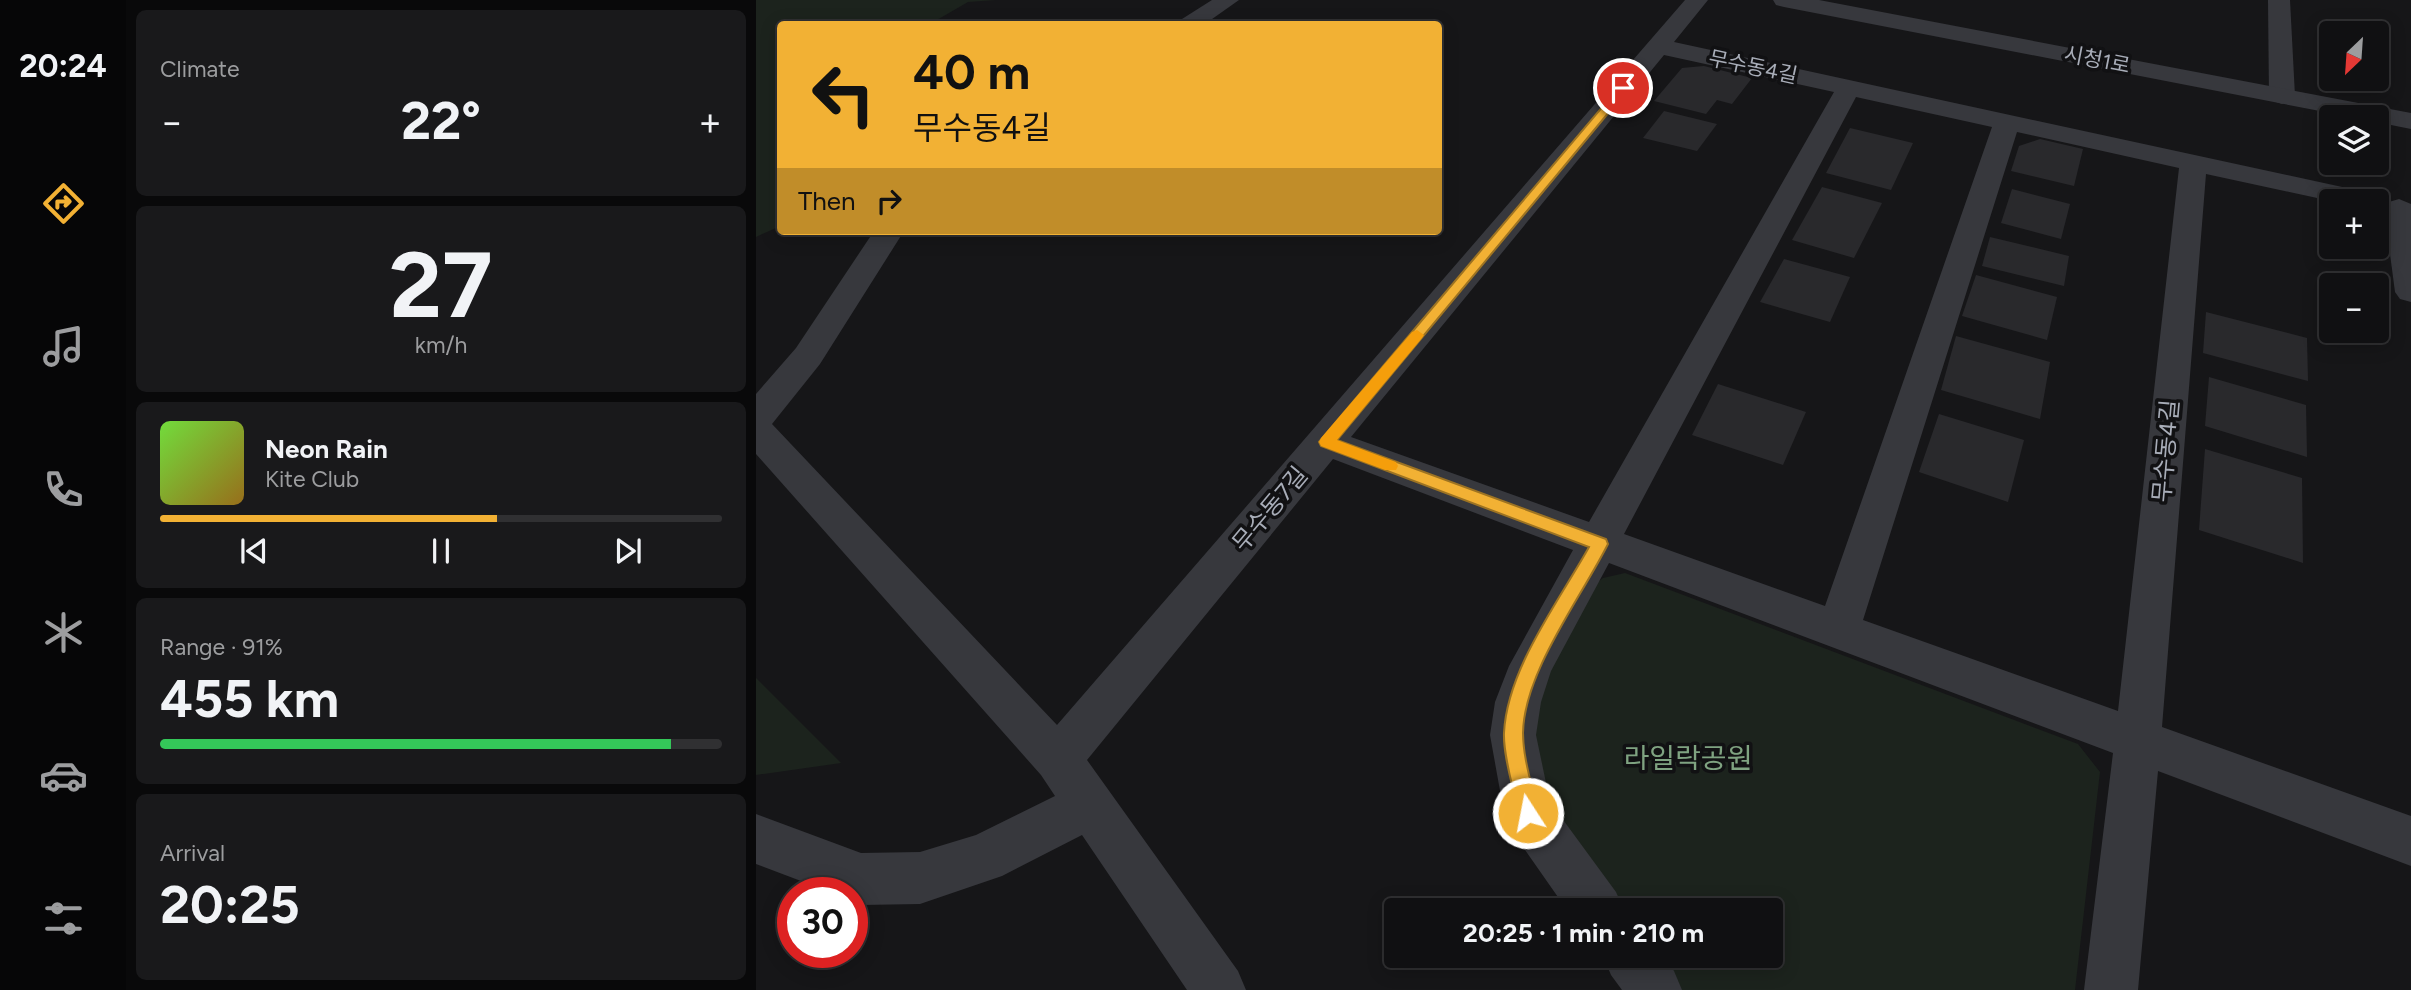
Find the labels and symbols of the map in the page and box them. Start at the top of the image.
north arrow [2319,21,2389,91]
street label: 시청1로 [2062,41,2132,78]
street label: 무수동4길 [1706,45,1800,88]
pin [1593,58,1653,118]
street label: 무수동4길 [2147,398,2184,504]
street label: 무수동7길 [1226,461,1313,557]
park label: 라일락공원 [1624,741,1752,775]
position arrow [1491,776,1565,850]
speed limit sign: 30 [777,877,868,968]

